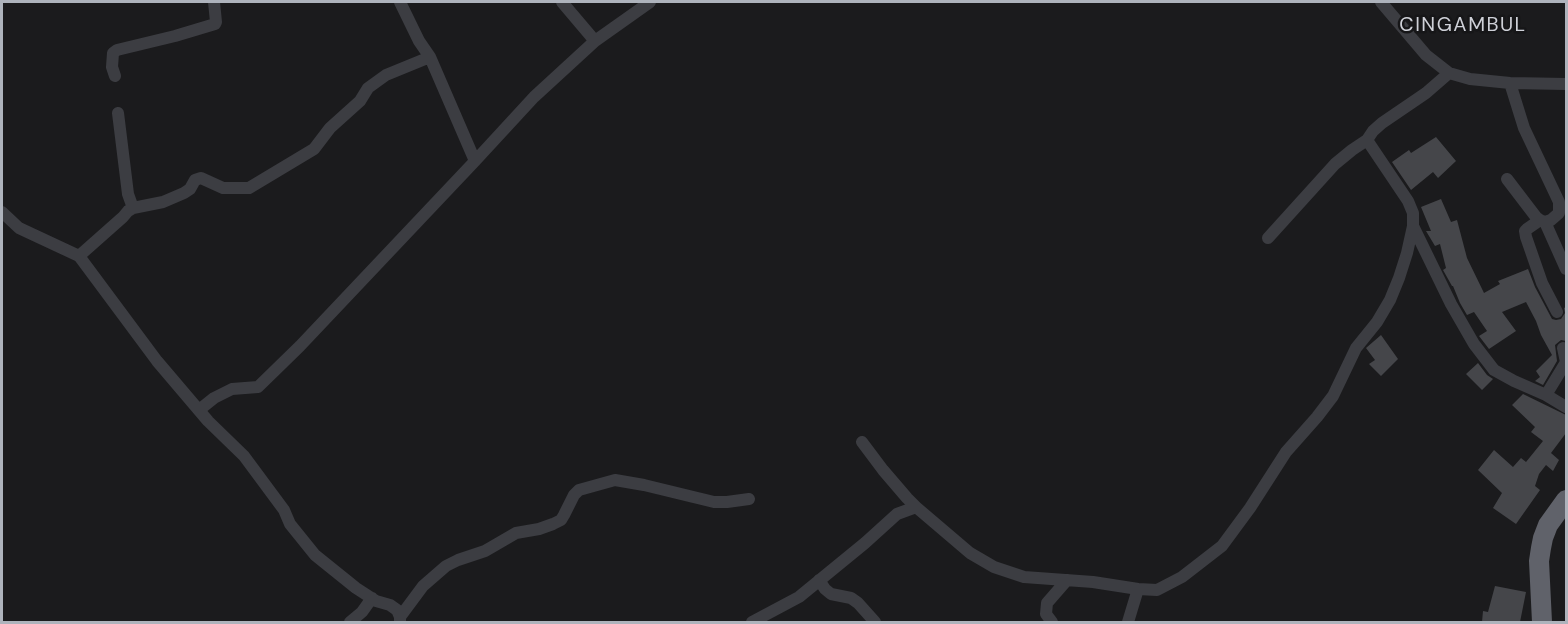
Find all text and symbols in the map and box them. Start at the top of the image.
district label: CINGAMBUL [1399,14,1527,38]

